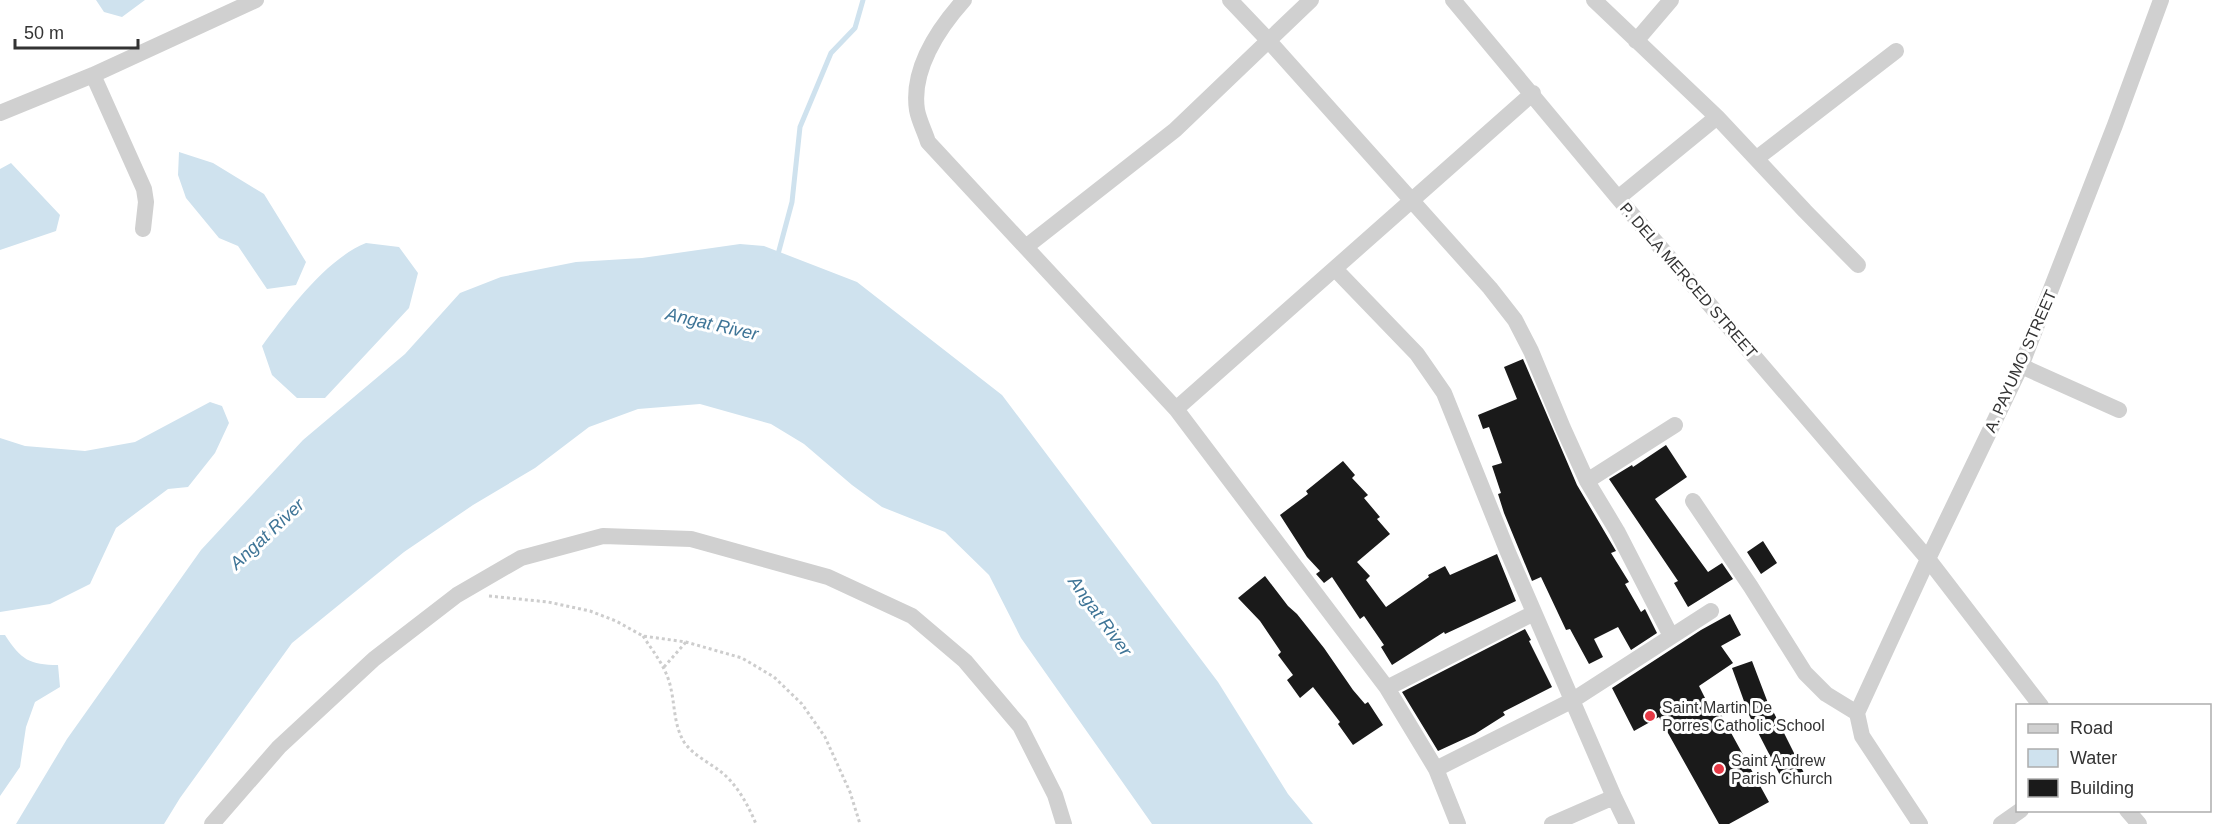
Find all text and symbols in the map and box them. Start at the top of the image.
scale bar [15,12,138,50]
text: 50 m [24,23,64,43]
street label: P. DELA MERCED STREET [1617,199,1761,361]
street label: A. PAYUMO STREET [1981,287,2060,435]
water label: Angat River [663,303,761,345]
water label: Angat River [225,494,309,574]
water label: Angat River [1064,571,1136,661]
place label: Saint Martin De Porres Catholic School [1662,699,1825,734]
legend [2016,704,2211,812]
marker: Saint Martin De Porres Catholic School [1643,709,1657,723]
text: Road [2070,718,2113,738]
text: Water [2070,748,2117,768]
place label: Saint Andrew Parish Church [1731,752,1832,787]
marker: Saint Andrew Parish Church [1712,762,1726,776]
text: Building [2070,778,2134,798]

